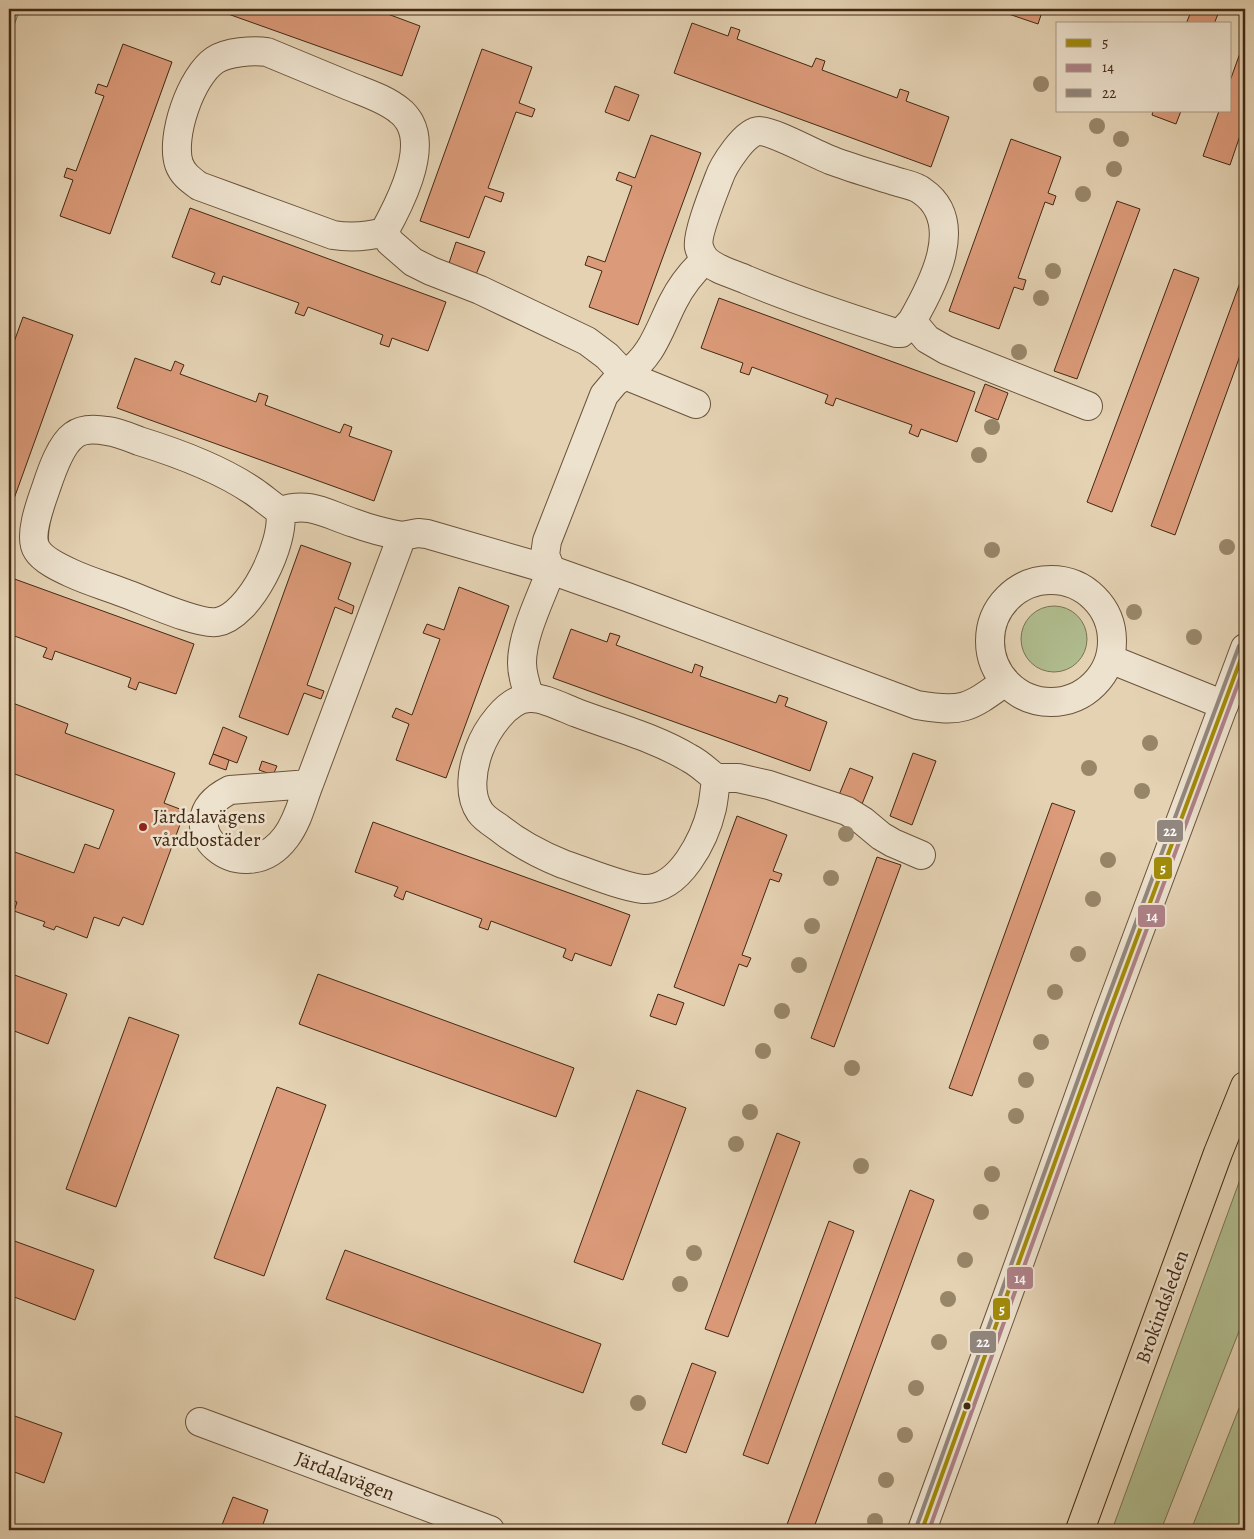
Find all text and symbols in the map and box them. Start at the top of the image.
legend [1056,22,1232,112]
text: 5 [1102,33,1108,53]
text: 14 [1102,57,1114,77]
text: 22 [1102,83,1116,103]
place label: Järdalavägens vårdbostäder [152,803,265,853]
line badge: 22 [1156,819,1184,843]
marker: Järdalavägens vårdbostäder [137,821,149,833]
text: 22 [1163,822,1177,841]
line badge: 5 [1153,856,1173,880]
text: 5 [1160,859,1166,878]
line badge: 14 [1137,904,1166,928]
text: 14 [1146,907,1158,926]
street label: Brokindsleden [1129,1246,1195,1368]
line badge: 14 [1006,1266,1034,1290]
text: 14 [1014,1269,1026,1288]
line badge: 5 [992,1297,1011,1321]
text: 5 [999,1300,1005,1319]
line badge: 22 [969,1330,997,1354]
text: 22 [976,1333,990,1352]
unlabelled marker [962,1401,972,1411]
street label: Järdalavägen [291,1445,399,1507]

